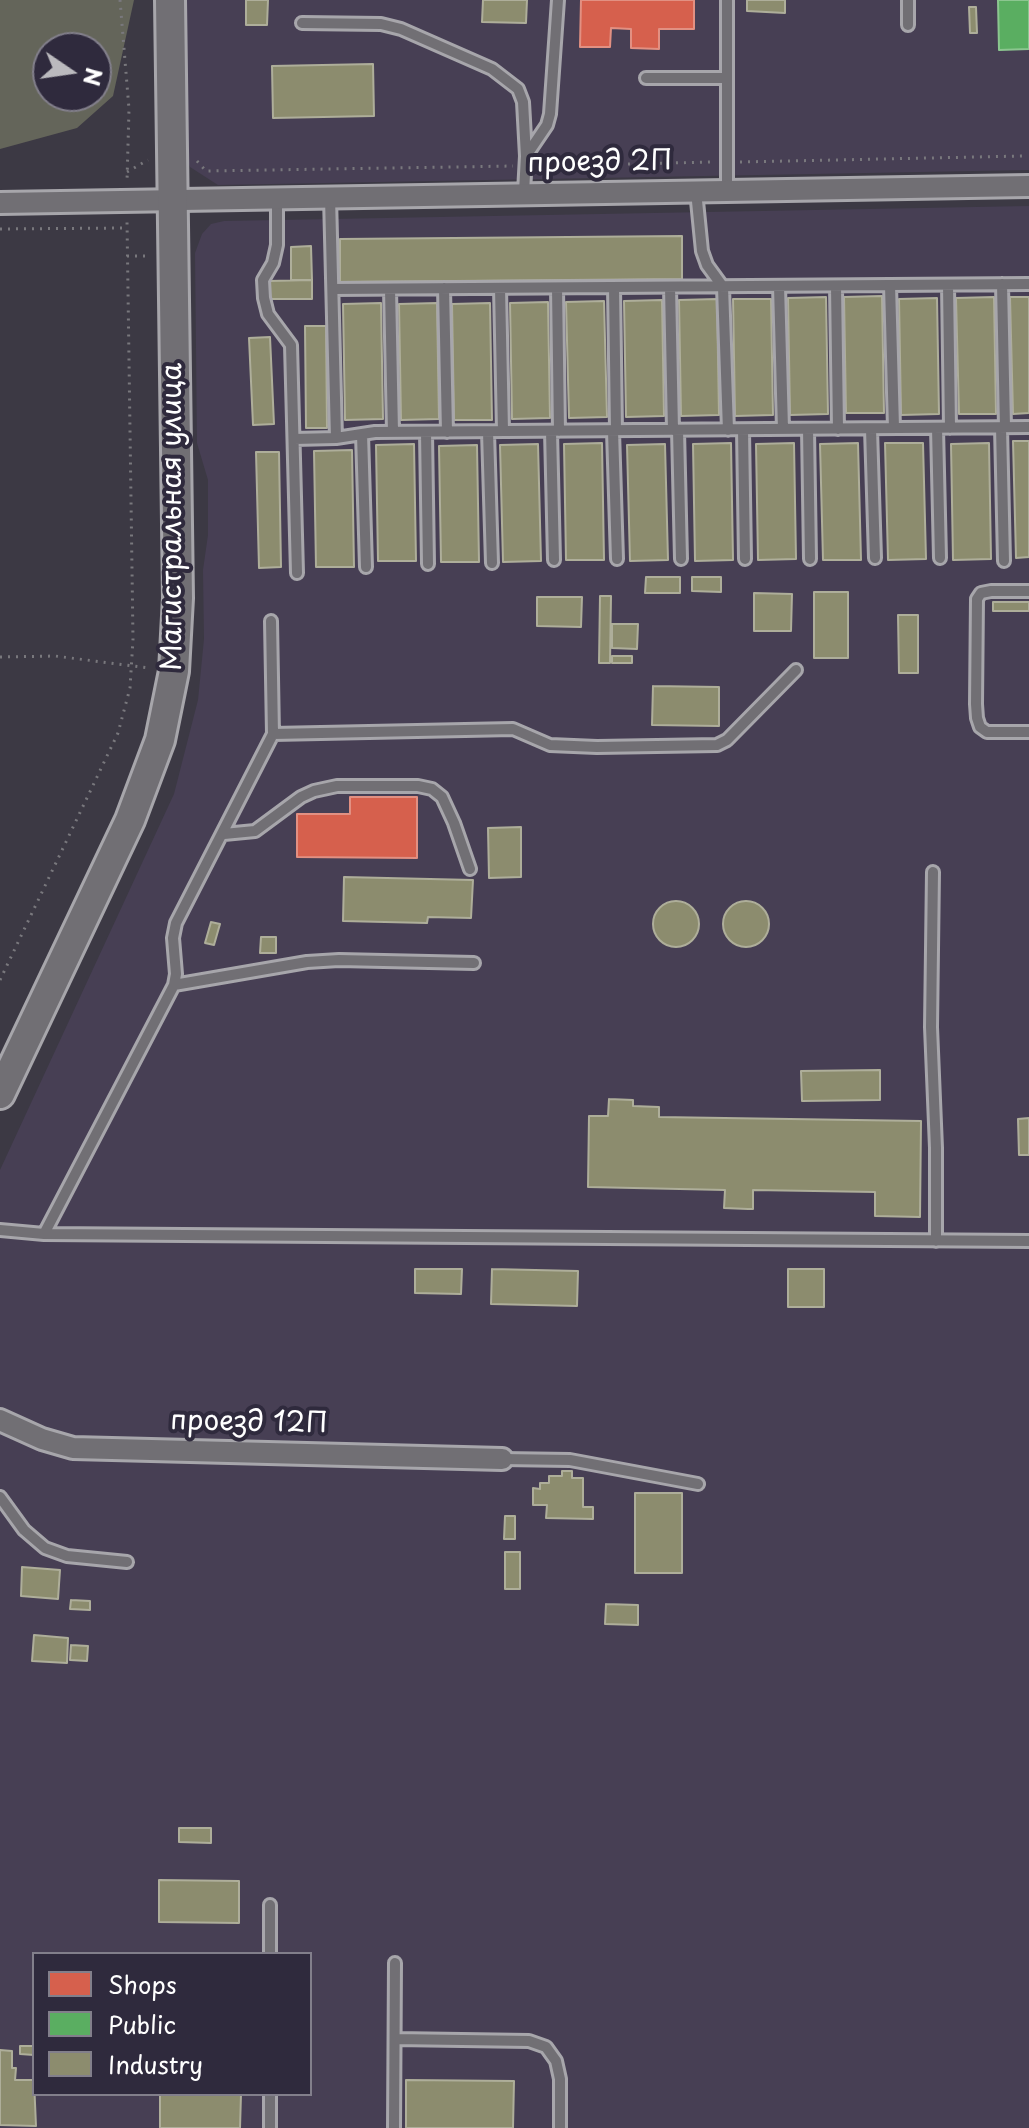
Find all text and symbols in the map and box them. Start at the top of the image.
north arrow [32,32,112,112]
text: N [76,65,112,89]
street label: проезд 2П [527,145,673,181]
street label: Магистральная улица [156,363,190,671]
street label: проезд 12П [170,1405,328,1441]
legend [32,1952,312,2096]
text: Shops [108,1966,177,2002]
text: Public [108,2006,176,2042]
text: Industry [108,2046,203,2082]

